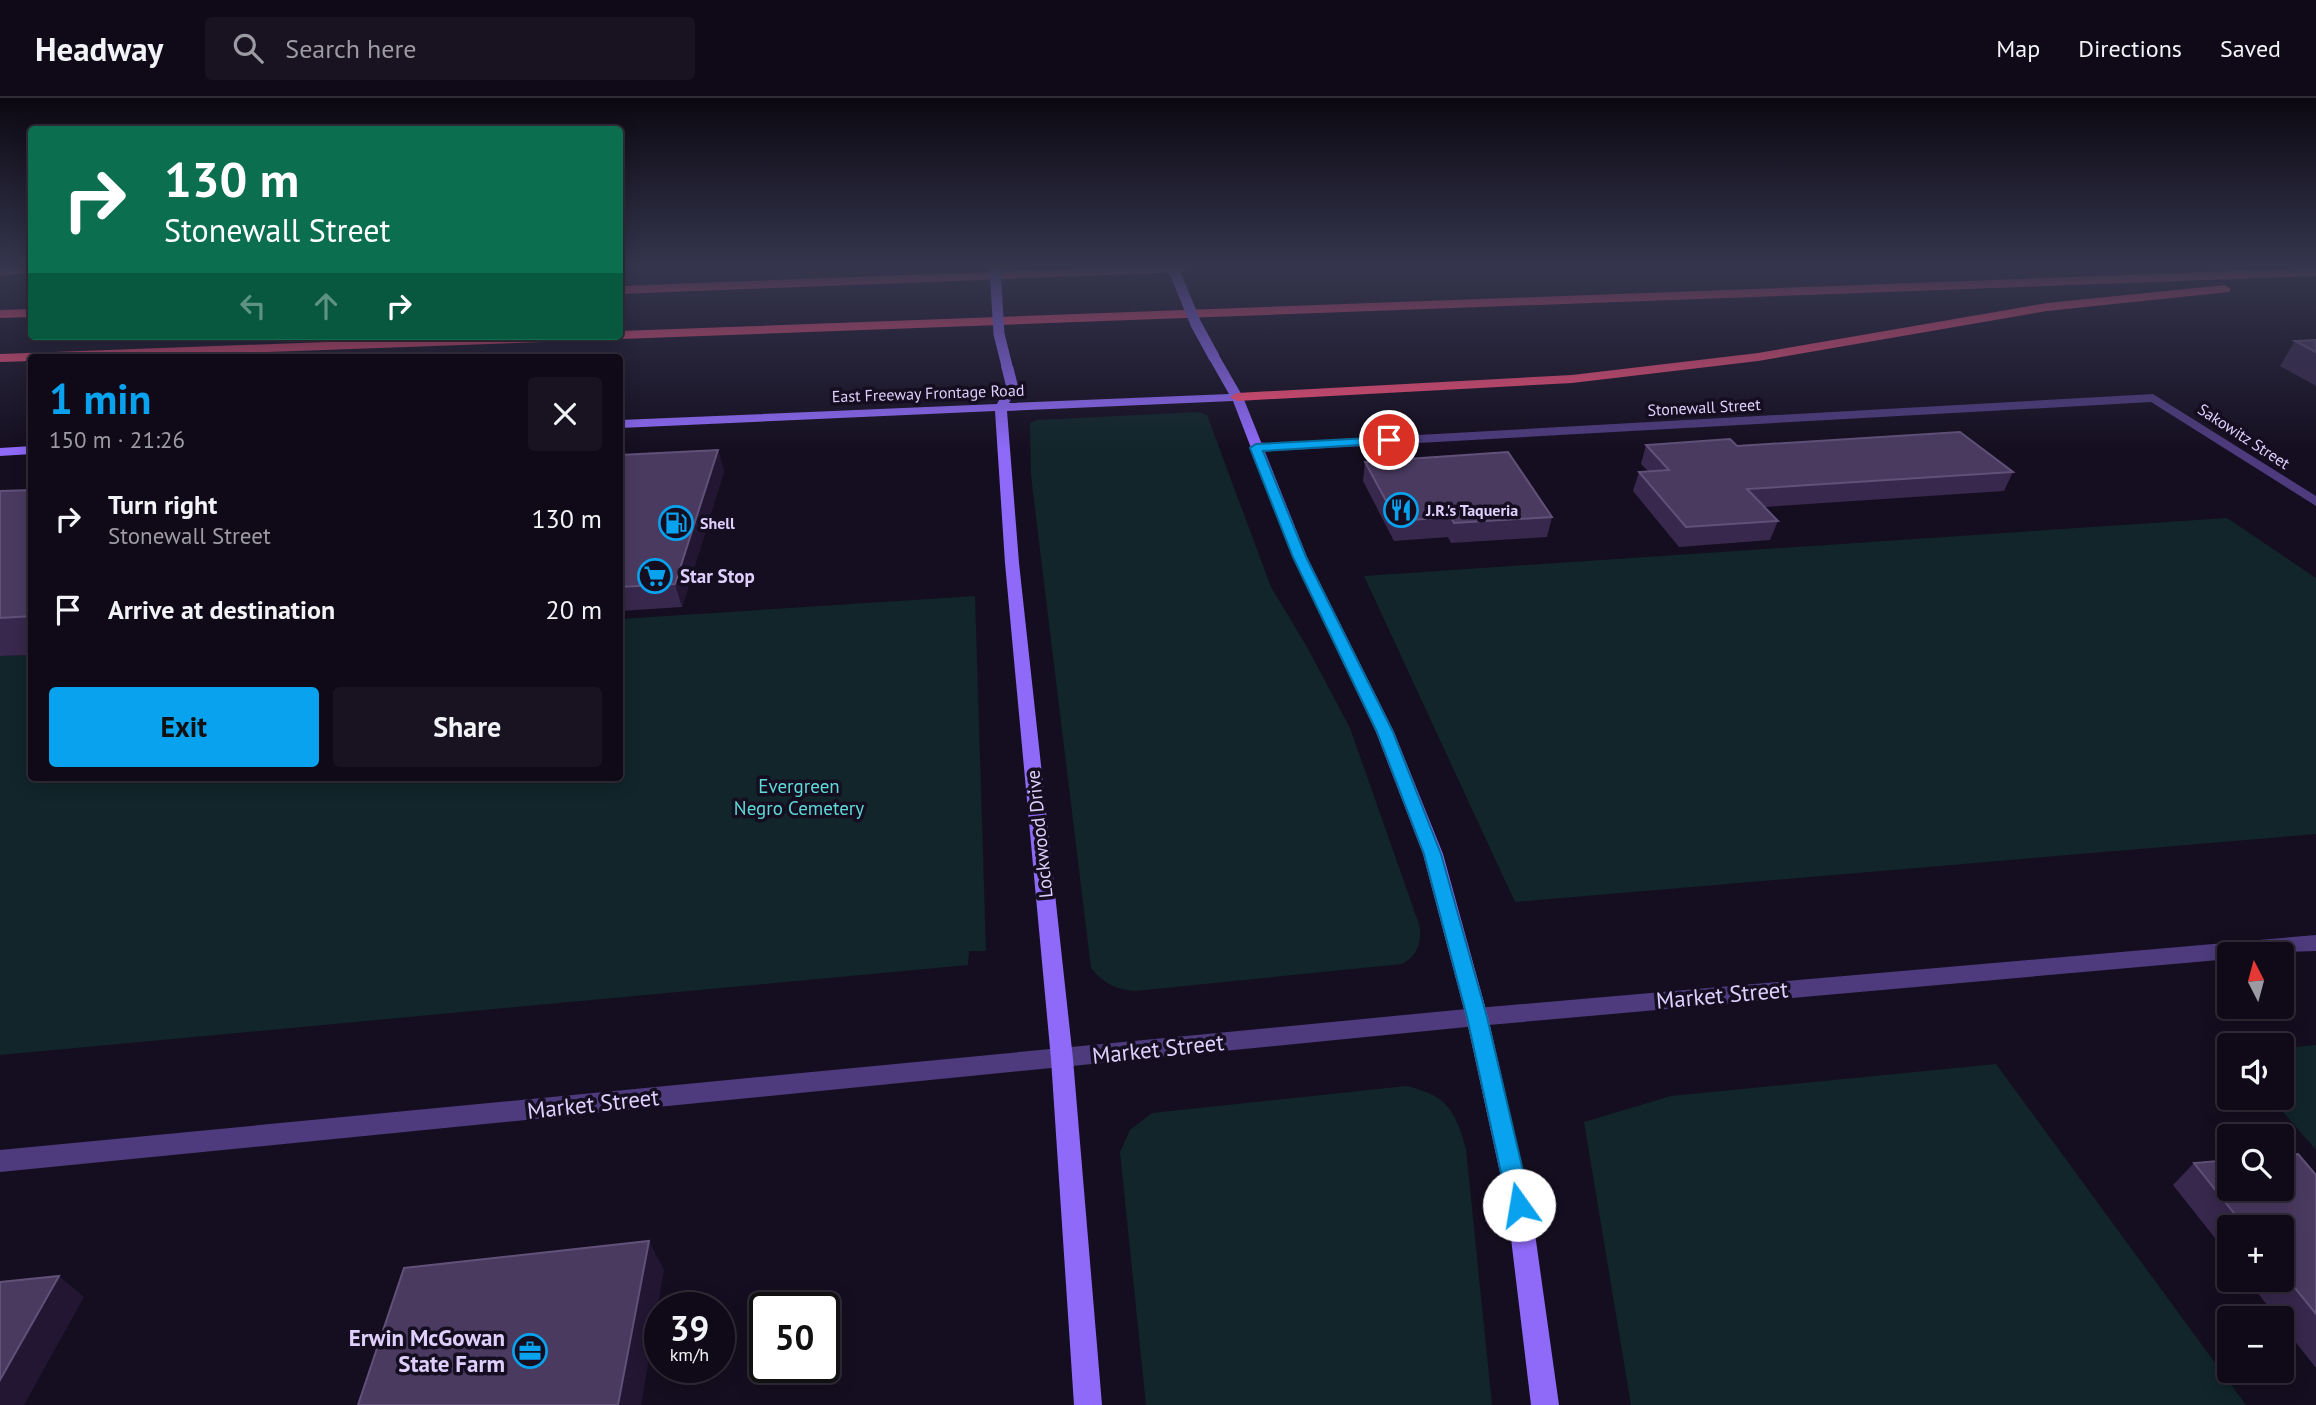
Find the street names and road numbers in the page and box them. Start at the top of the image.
street label: East Freeway Frontage Road [831,380,1025,406]
street label: Stonewall Street [1647,394,1762,420]
street label: Sakowitz Street [2194,399,2294,473]
street label: Lockwood Drive [1020,769,1058,899]
street label: Market Street [1655,974,1789,1015]
street label: Market Street [1091,1027,1226,1070]
street label: Market Street [526,1082,661,1125]

